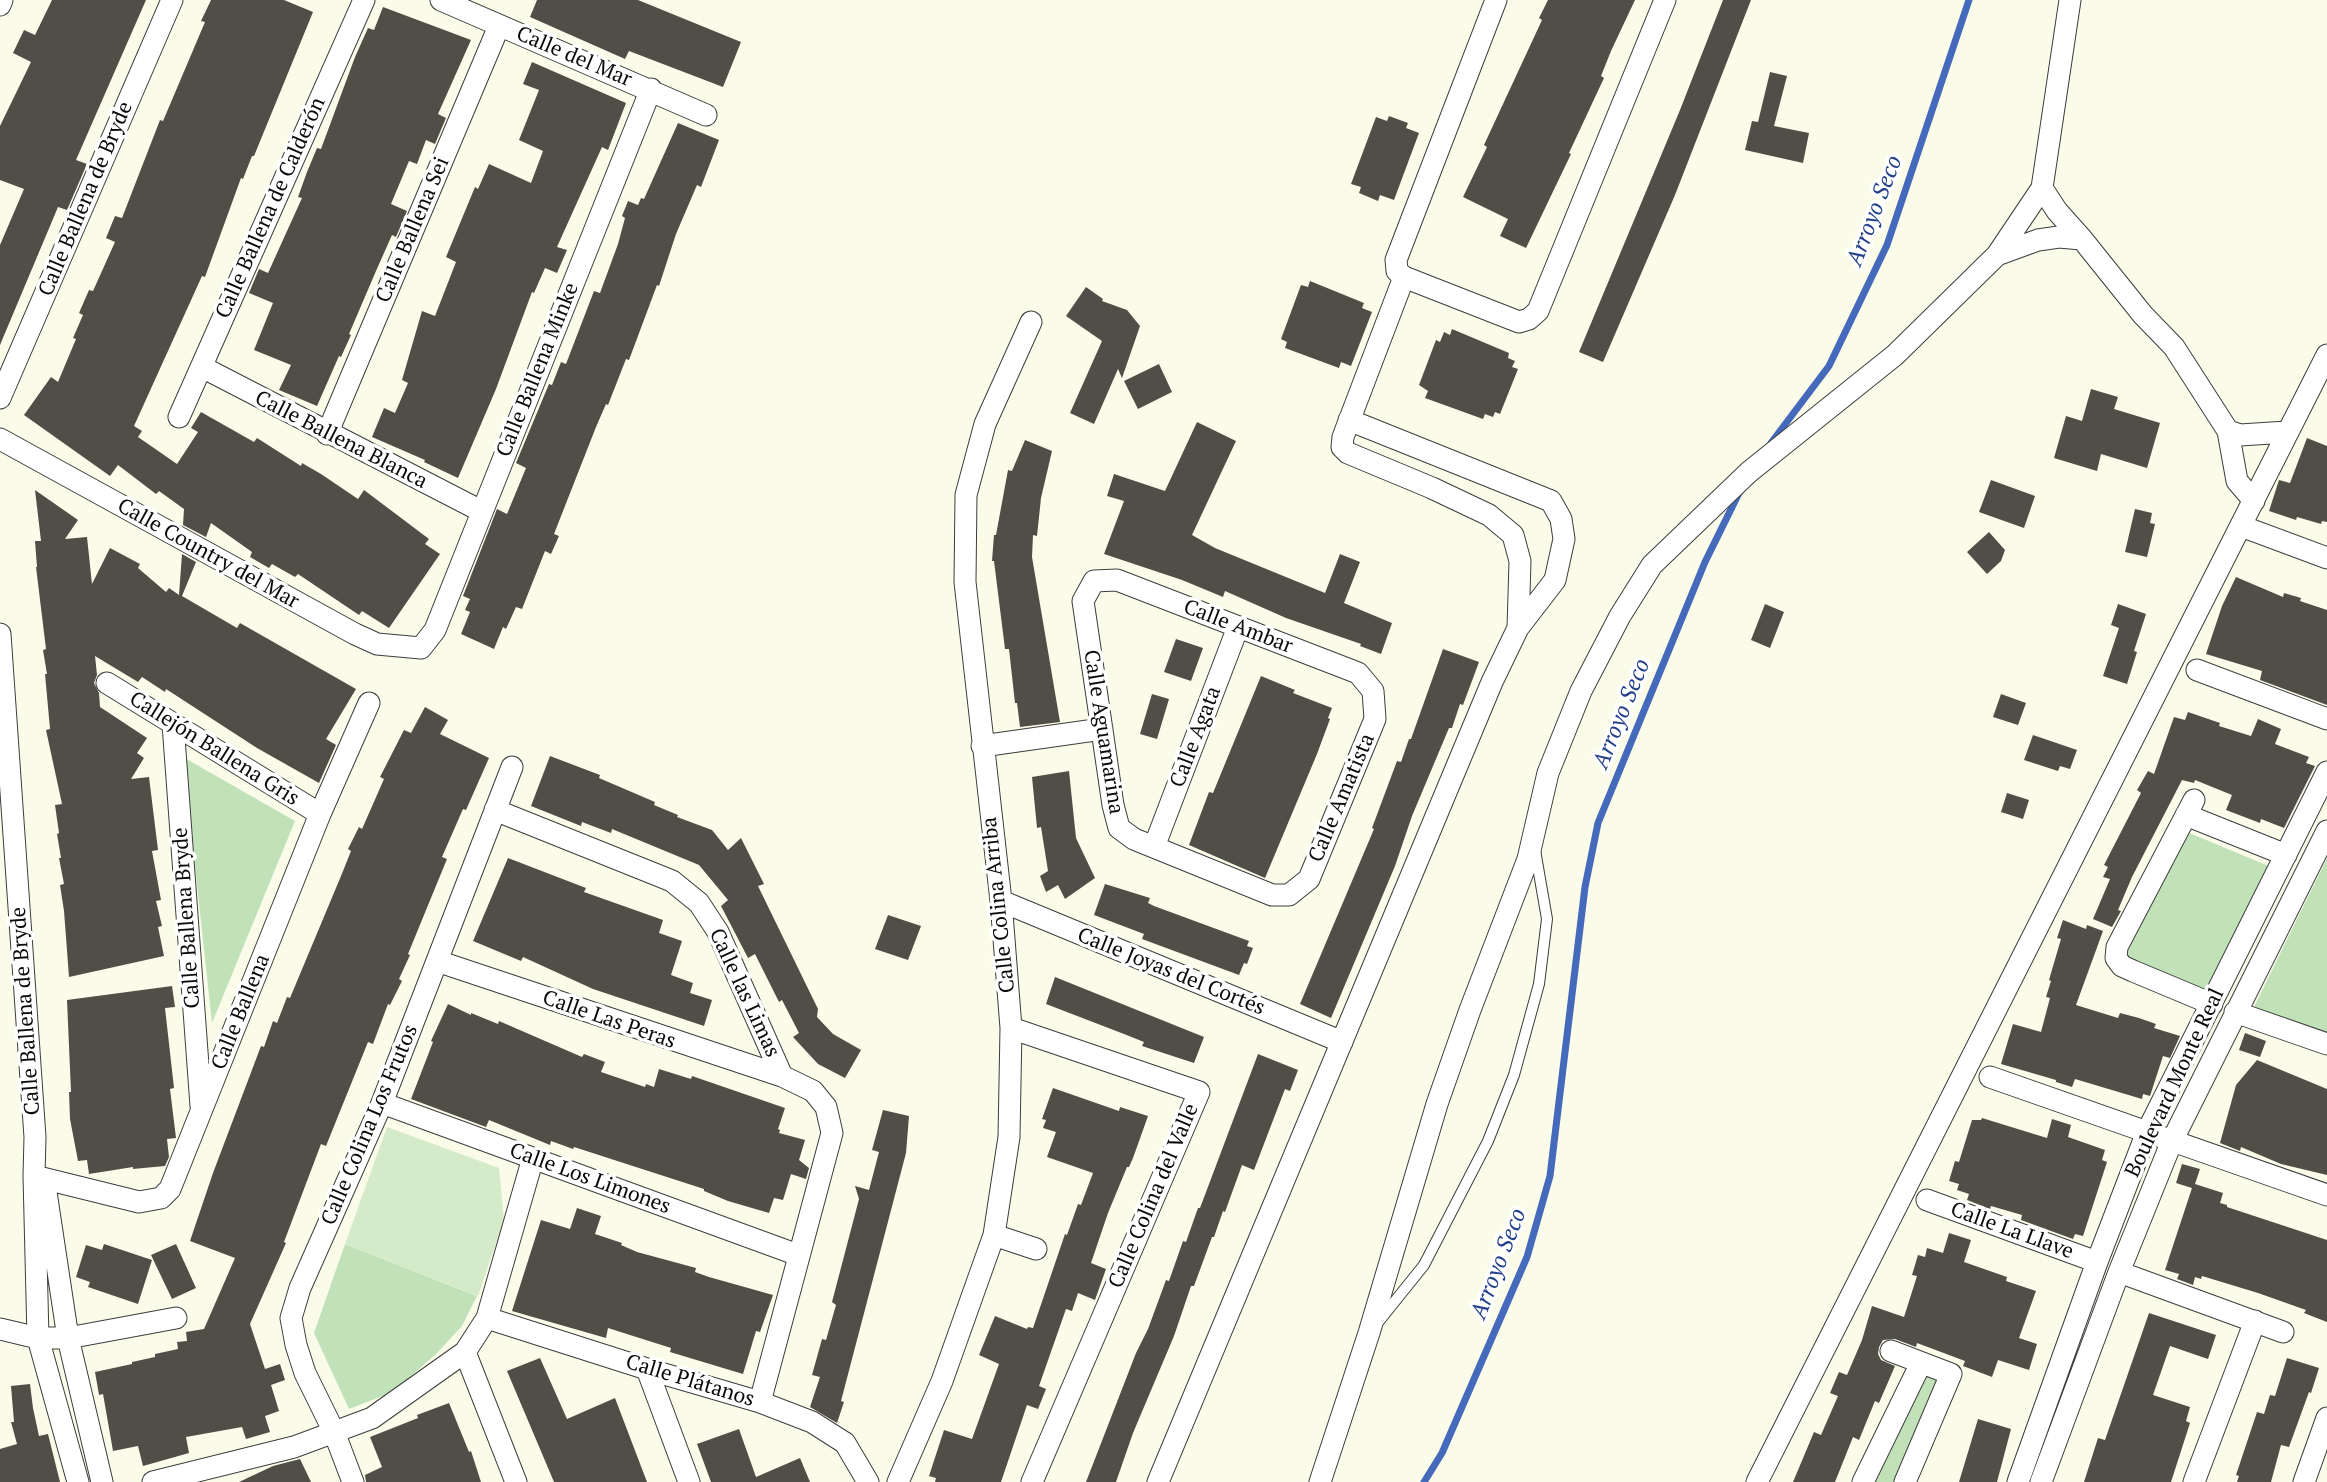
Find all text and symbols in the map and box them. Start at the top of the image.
street label: Calle del Mar [512,21,636,93]
street label: Calle Ballena de Calderón [211,93,331,323]
street label: Calle Ballena de Bryde [34,98,138,300]
water label: Arroyo Seco [1841,152,1909,270]
street label: Calle Ballena Sei [371,154,455,306]
street label: Calle Ballena Minke [492,279,584,461]
street label: Calle Ballena Blanca [251,386,431,494]
street label: Calle Country del Mar [113,494,303,614]
street label: Calle Ambar [1180,595,1296,659]
street label: Calle Aguamarina [1078,648,1128,816]
water label: Arroyo Seco [1587,655,1657,773]
street label: Calle Agata [1165,683,1227,791]
street label: Callejón Ballena Gris [124,687,304,811]
street label: Calle Amatista [1304,730,1380,866]
street label: Calle Colina Arriba [977,816,1021,994]
street label: Calle Ballena Bryde [168,827,206,1009]
street label: Calle Ballena de Bryde [6,906,46,1116]
street label: Calle Joyas del Cortés [1074,923,1268,1021]
street label: Calle las Limas [703,925,785,1061]
street label: Calle Ballena [206,951,276,1073]
street label: Calle Las Peras [539,985,679,1055]
street label: Boulevard Monte Real [2120,985,2230,1181]
street label: Calle Colina Los Frutos [316,1021,424,1229]
street label: Calle Colina del Valle [1104,1100,1204,1292]
street label: Calle Los Limones [506,1138,674,1220]
street label: Calle La Llave [1947,1197,2077,1265]
water label: Arroyo Seco [1465,1205,1533,1323]
street label: Calle Plátanos [623,1349,757,1413]

